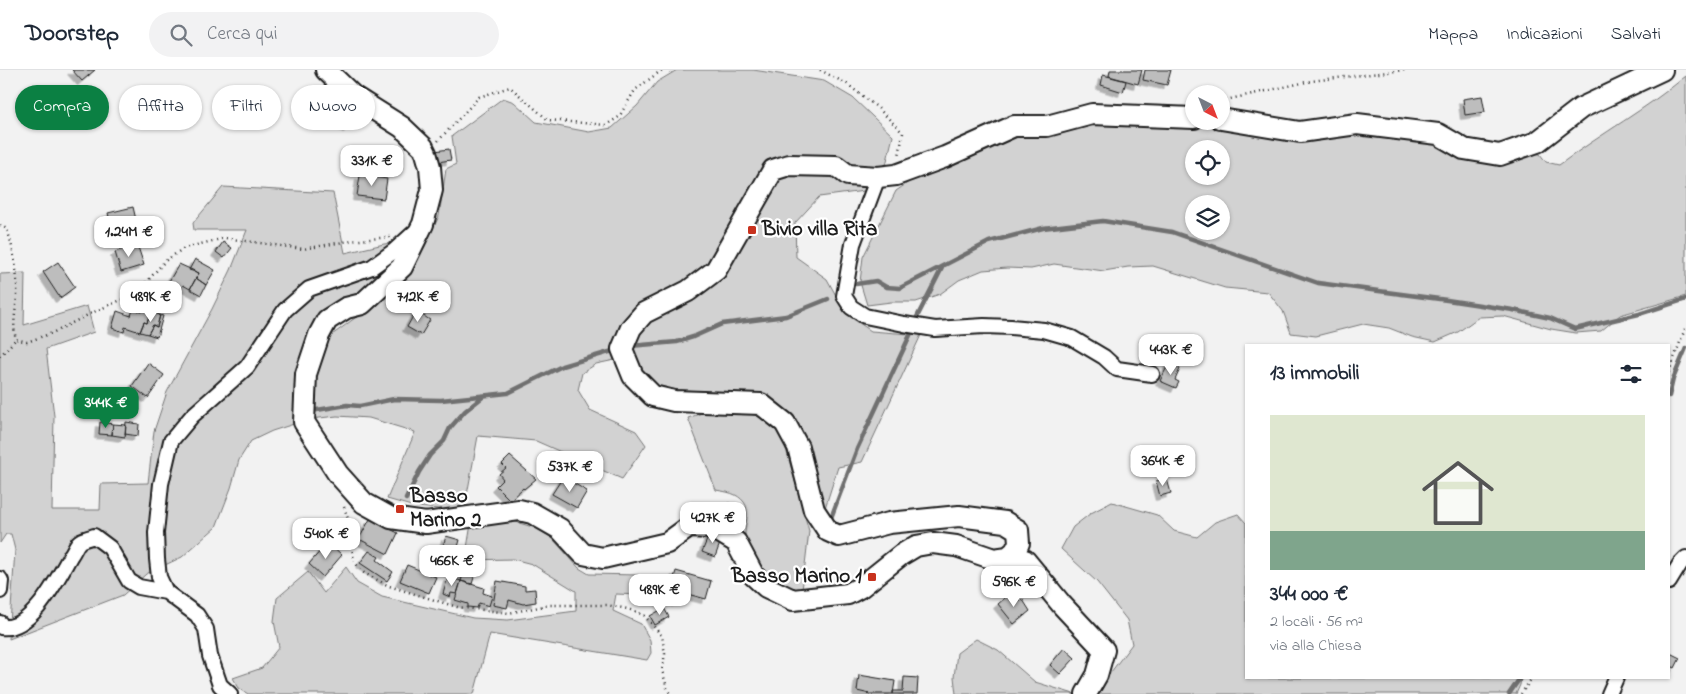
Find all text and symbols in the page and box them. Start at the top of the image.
search box [149,12,499,57]
text: Doorstep [25,17,119,52]
icon: search [167,21,195,49]
text: Cerca qui [207,21,278,48]
text: Mappa [1428,22,1478,48]
text: Indicazioni [1506,22,1583,48]
text: Salvati [1611,22,1661,48]
chip: Compra [15,85,109,130]
chip: Affitta [119,85,202,130]
chip: Filtri [212,85,281,130]
chip: Nuovo [291,85,375,130]
north arrow [1185,85,1230,130]
map controls [1185,85,1230,240]
button: locate [1185,140,1230,185]
pin: 331K € [331,144,413,187]
text: 331K € [351,149,393,173]
button: layers [1185,195,1230,240]
place label: Bivio villa Rita [761,215,877,245]
pin: 1.24M € [83,216,175,258]
text: 1.24M € [105,220,153,244]
marker: Bivio villa Rita [746,224,758,236]
pin: 489K € [110,280,192,323]
pin: 712K € [377,280,459,323]
text: 489K € [131,285,171,309]
text: 712K € [397,285,439,309]
pin: 443K € [1130,334,1212,376]
text: 443K € [1150,338,1192,362]
text: 13 immobili [1270,359,1359,389]
icon: filters [1617,360,1645,388]
pin: 344K € [65,386,147,429]
text: 344K € [85,391,127,415]
pin: 364K € [1122,444,1204,487]
icon: home [1413,448,1503,538]
text: 364K € [1141,449,1185,473]
pin: 537K € [529,450,611,493]
text: 537K € [547,455,593,479]
place label: Basso Marino 2 [409,482,482,536]
pin: 427K € [672,502,754,544]
marker: Basso Marino 2 [394,503,406,515]
text: 427K € [691,506,735,530]
pin: 540K € [285,518,367,560]
text: 540K € [303,522,349,546]
pin: 466K € [411,544,493,587]
text: 466K € [430,549,474,573]
place label: Basso Marino 1 [730,562,862,592]
pin: 596K € [973,566,1055,608]
text: 596K € [992,570,1036,594]
marker: Basso Marino 1 [866,571,878,583]
pin: 489K € [619,574,701,616]
text: 489K € [640,578,680,602]
text: 344 000 € [1270,580,1348,610]
text: 2 locali · 56 m² [1270,610,1363,634]
text: via alla Chiesa [1270,634,1362,658]

